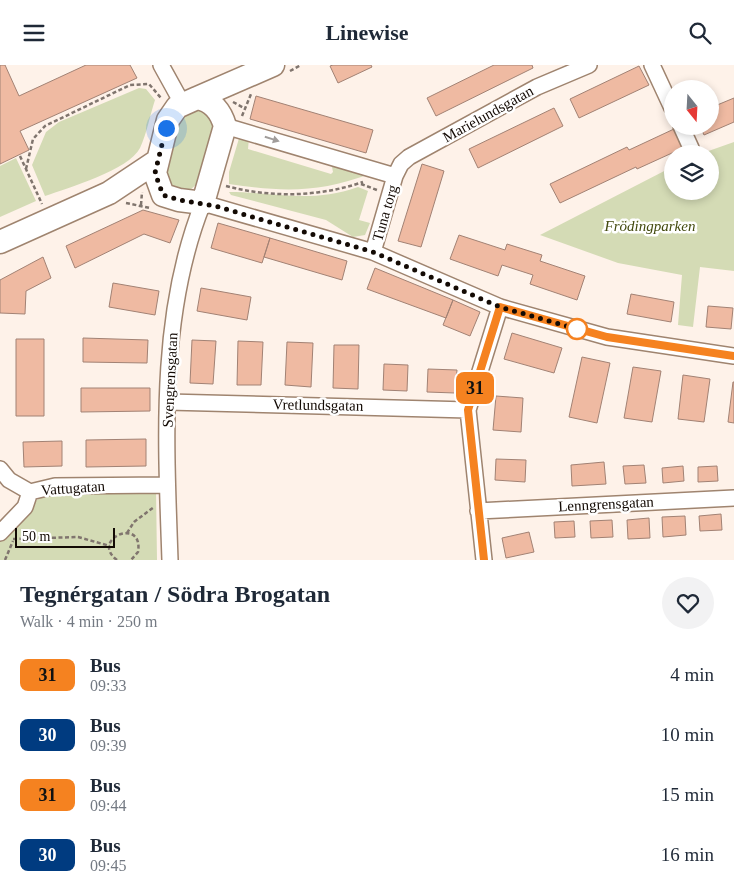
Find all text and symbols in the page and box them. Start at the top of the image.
icon: menu [20,19,48,47]
icon: search [686,19,714,47]
text: Linewise [325,20,409,45]
north arrow [664,80,719,135]
map controls [664,80,719,200]
street label: Marielundsgatan [440,82,536,145]
your location [154,116,179,141]
one-way arrow [265,135,280,143]
button: layers [664,145,719,200]
street label: Tuna torg [369,182,401,243]
park label: Frödingparken [604,218,695,234]
unlabelled marker [566,318,588,340]
street label: Svengrensgatan [160,332,181,428]
line badge: 31 [452,372,498,404]
text: 31 [466,378,484,398]
street label: Vretlundsgatan [272,396,364,414]
street label: Vattugatan [40,478,106,498]
street label: Lenngrensgatan [558,493,655,514]
scale bar [15,525,115,548]
text: 50 m [22,529,50,544]
button: heart [662,577,714,629]
text: Tegnérgatan / Södra Brogatan [20,581,330,607]
text: Walk · 4 min · 250 m [20,613,157,630]
text: Bus [90,655,121,676]
text: 4 min [670,664,714,685]
text: 31 [39,665,57,685]
text: 09:33 [90,677,126,694]
text: Bus [90,715,121,736]
text: 10 min [661,724,714,745]
text: 30 [39,725,57,745]
text: 09:39 [90,737,126,754]
text: Bus [90,775,121,796]
text: 15 min [661,784,714,805]
text: 31 [39,785,57,805]
text: 09:44 [90,797,126,814]
text: Bus [90,835,121,856]
text: 16 min [661,844,714,865]
text: 30 [39,845,57,865]
text: 09:45 [90,857,126,874]

